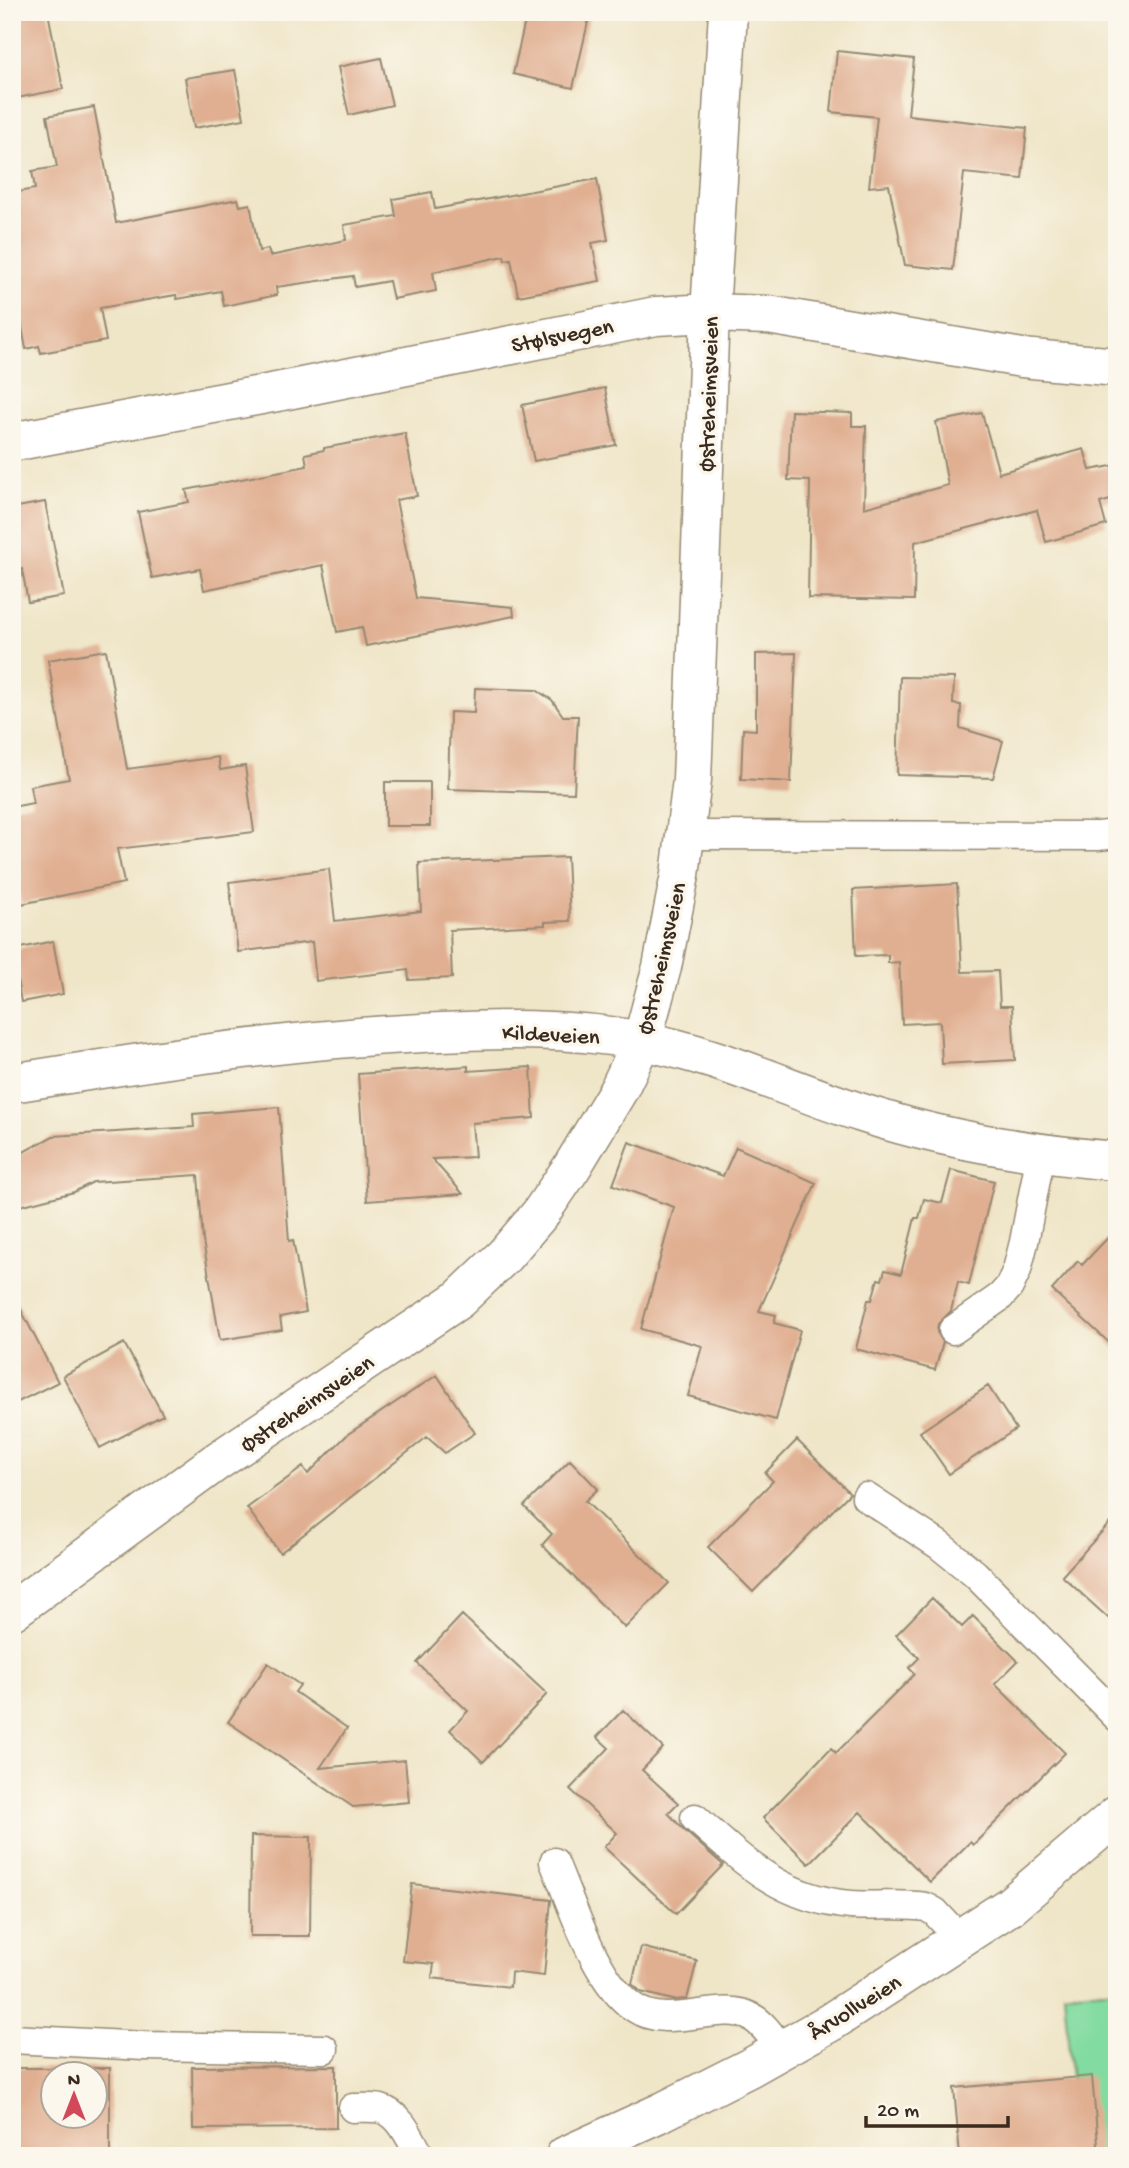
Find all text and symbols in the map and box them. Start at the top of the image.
street label: Stølsvegen [509,314,616,361]
street label: Østreheimsveien [694,316,727,472]
street label: Østreheimsveien [633,880,694,1038]
street label: Kildeveien [501,1020,600,1053]
street label: Østreheimsveien [236,1350,380,1460]
street label: Årvollveien [804,1969,907,2048]
north arrow [38,2060,108,2130]
text: N [68,2070,80,2093]
scale bar [866,2084,1008,2128]
text: 20 m [877,2100,919,2125]

